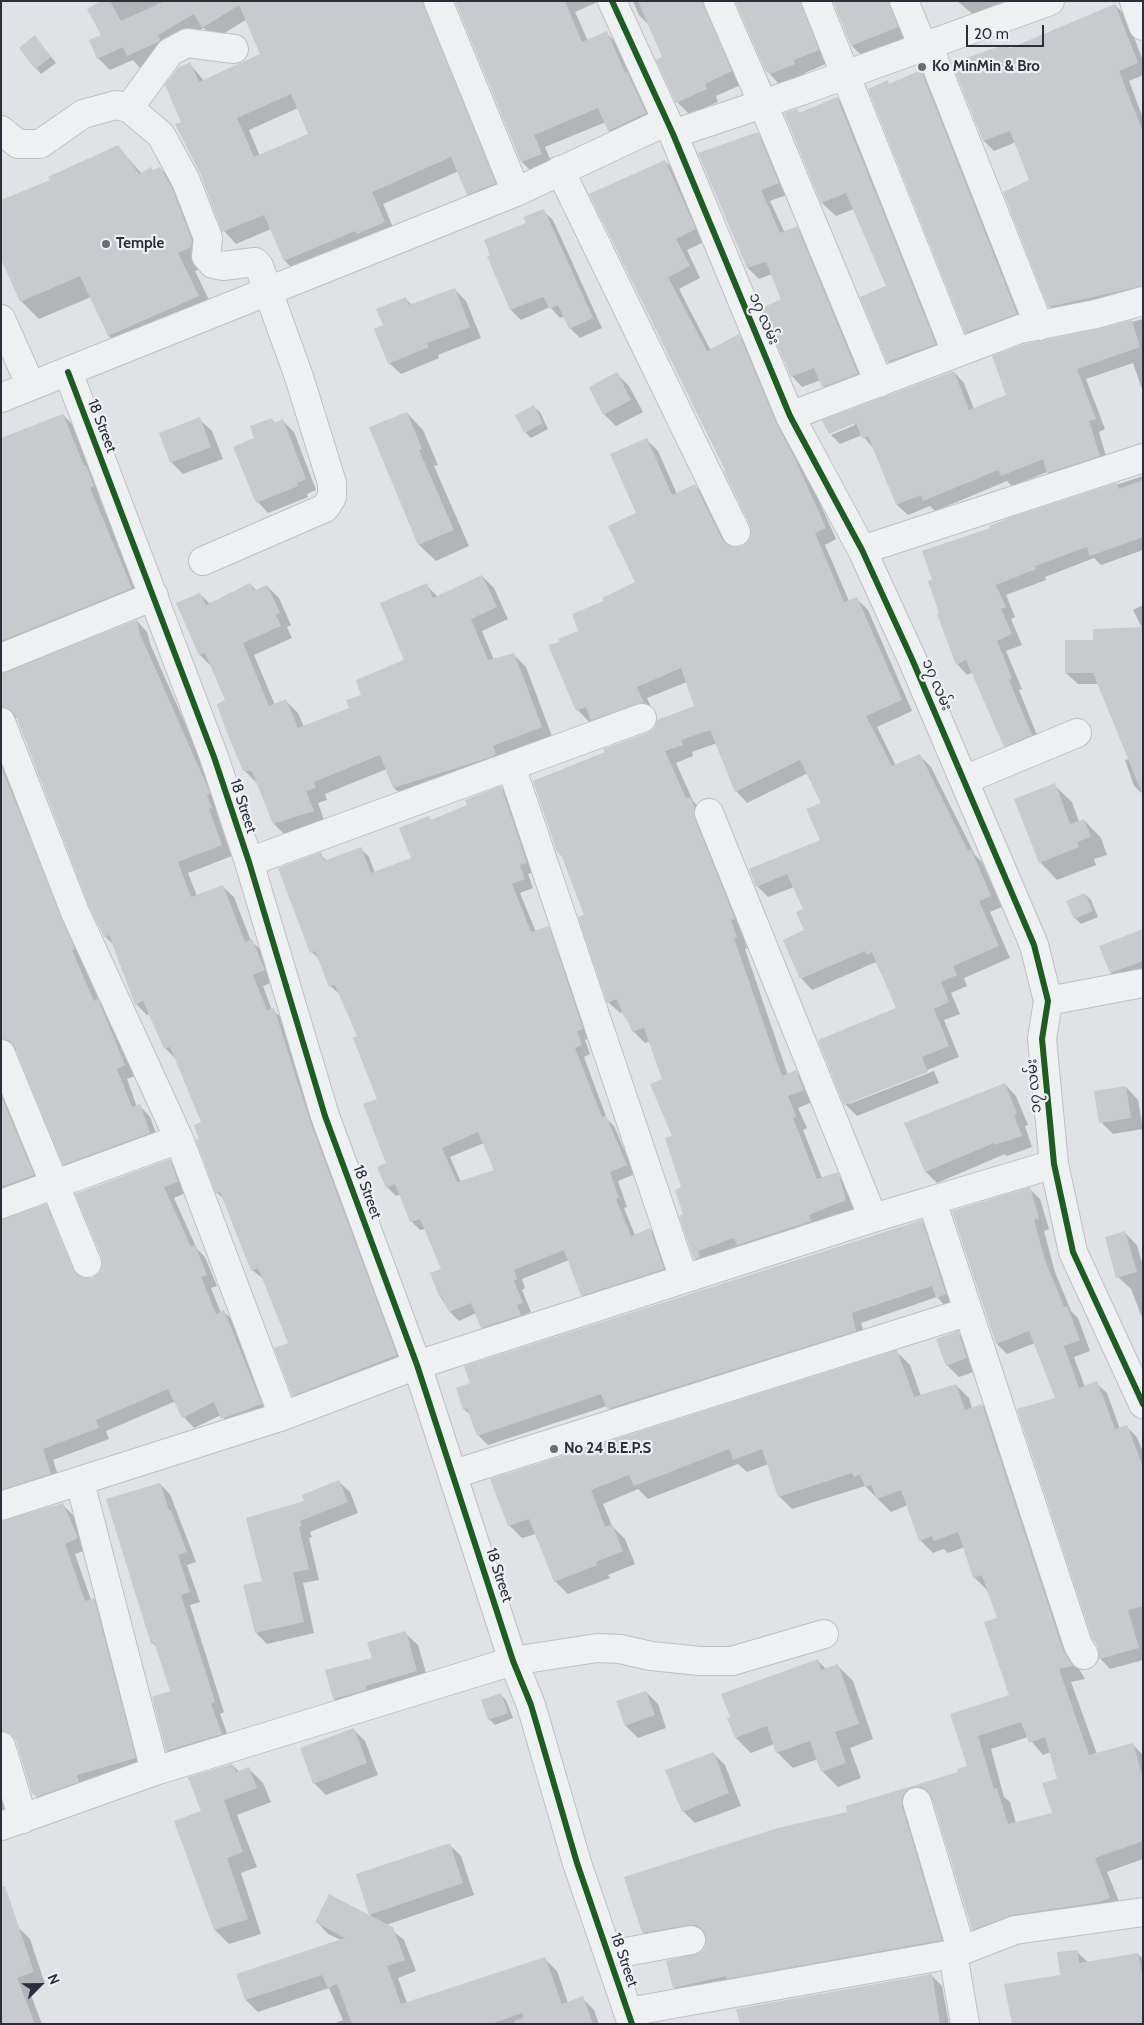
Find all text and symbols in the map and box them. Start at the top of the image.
scale bar [969,15,1046,47]
text: 20 m [974,25,1009,43]
place label: Ko MinMin & Bro [932,58,1040,76]
marker: Ko MinMin & Bro [916,61,928,73]
place label: Temple [116,235,164,253]
marker: Temple [100,238,112,250]
street label: ၁၇ လမ်း [745,290,783,348]
street label: 18 Street [84,397,120,455]
street label: ၁၇ လမ်း [918,656,956,714]
street label: 18 Street [226,777,260,835]
street label: ၁၇ လမ်း [1023,1058,1045,1114]
street label: 18 Street [349,1163,385,1221]
place label: No 24 B.E.P.S [564,1440,651,1458]
marker: No 24 B.E.P.S [548,1443,560,1455]
street label: 18 Street [482,1546,516,1604]
street label: 18 Street [606,1931,642,1989]
north arrow [15,1960,65,2010]
text: N [44,1971,64,1987]

